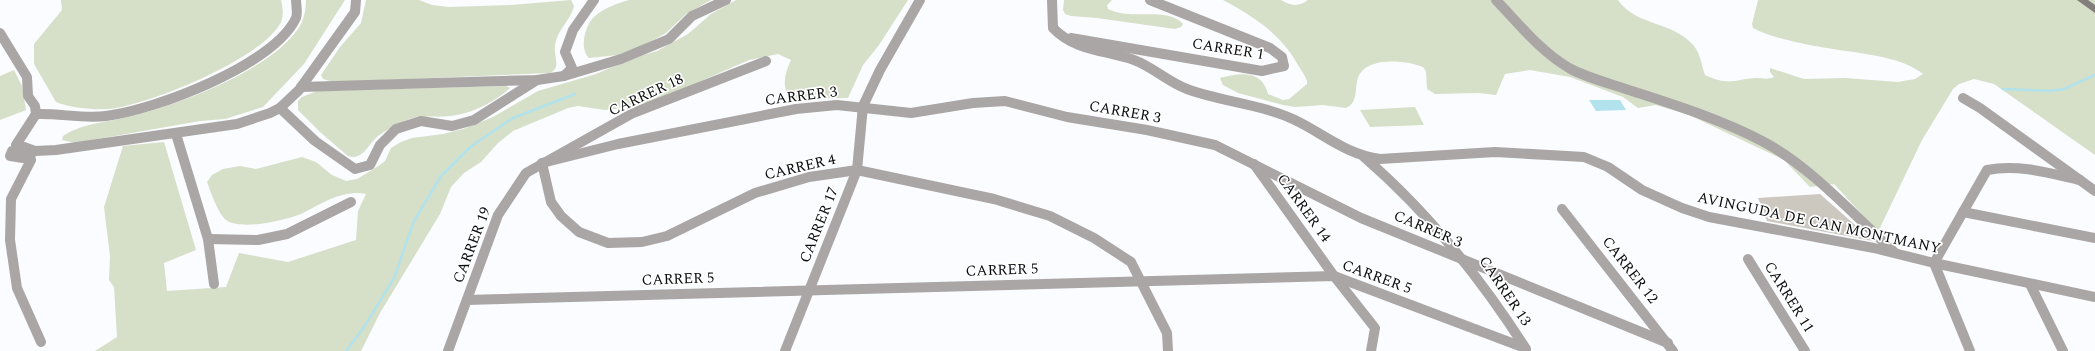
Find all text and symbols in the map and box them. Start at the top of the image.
street label: CARRER 1 [1190,32,1266,66]
street label: CARRER 18 [605,68,687,122]
street label: CARRER 3 [764,80,839,112]
street label: CARRER 3 [1087,94,1163,130]
street label: CARRER 4 [762,148,838,186]
street label: CARRER 14 [1271,169,1337,248]
street label: CARRER 17 [793,184,845,266]
street label: AVINGUDA DE CAN MONTMANY [1695,186,1943,260]
street label: CARRER 19 [447,203,497,287]
street label: CARRER 3 [1390,204,1466,254]
street label: CARRER 12 [1596,231,1664,309]
street label: CARRER 13 [1473,251,1537,331]
street label: CARRER 5 [1339,254,1415,300]
street label: CARRER 5 [965,257,1039,283]
street label: CARRER 11 [1758,257,1820,337]
street label: CARRER 5 [641,266,715,292]

